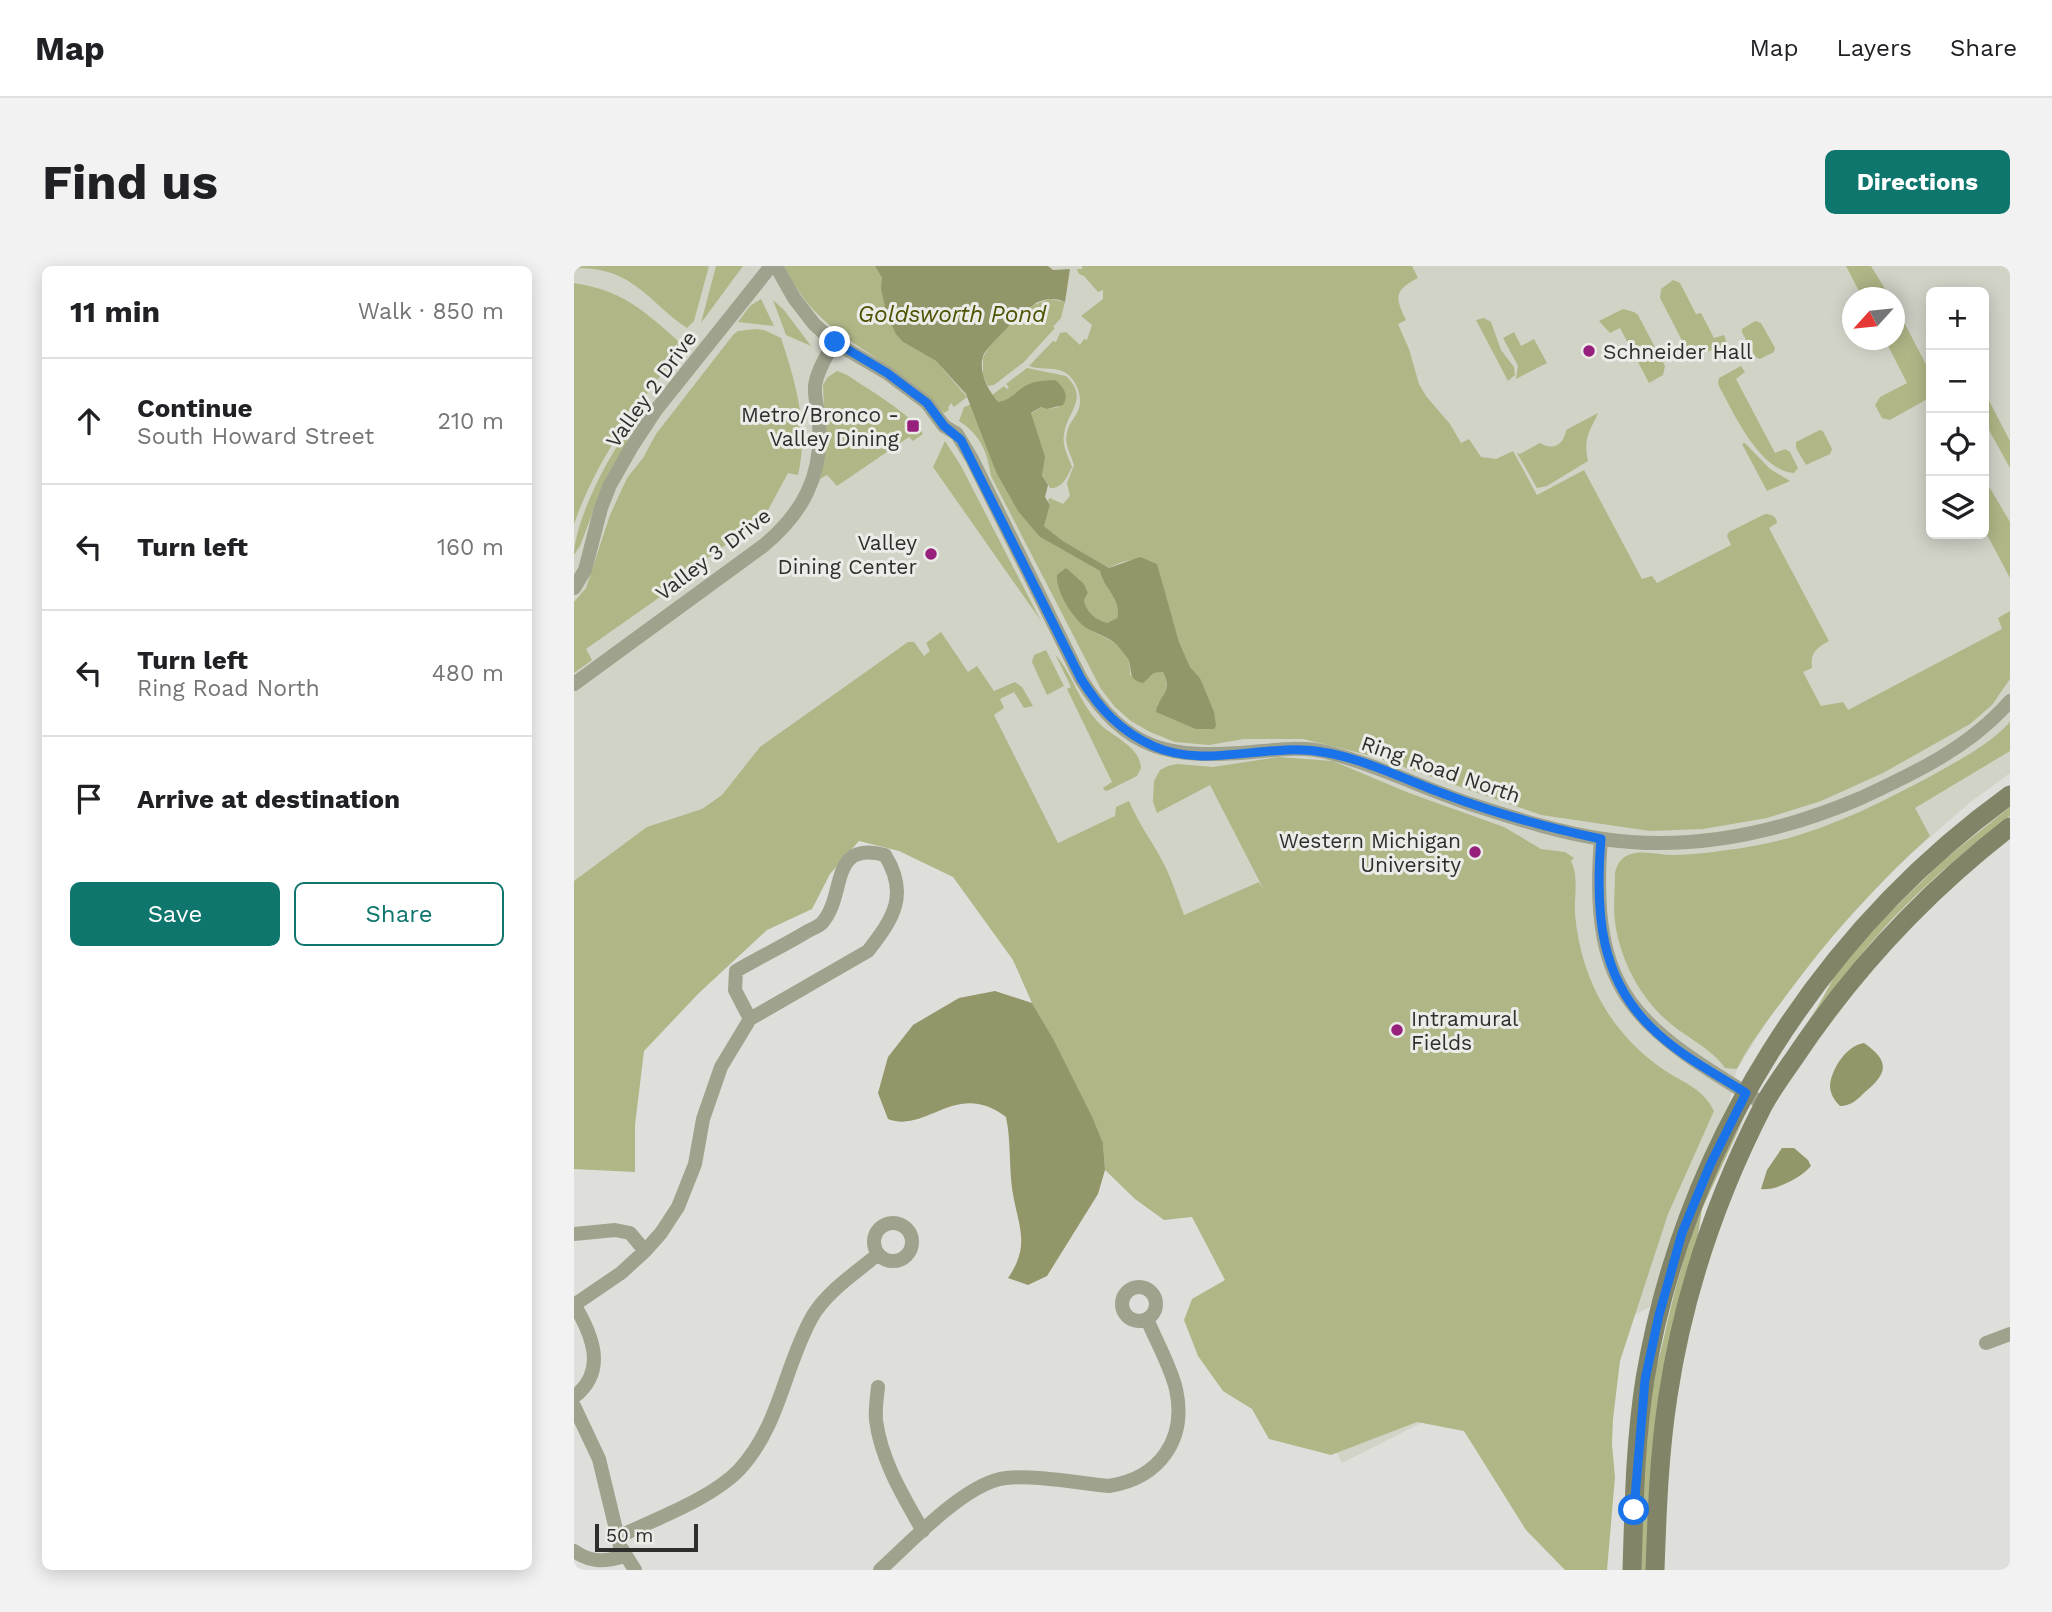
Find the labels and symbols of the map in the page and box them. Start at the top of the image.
north arrow [1842,287,1905,350]
water label: Goldsworth Pond [858,301,1047,328]
street label: Valley 2 Drive [600,326,702,452]
route end [819,326,850,357]
place label: Schneider Hall [1603,339,1753,364]
marker: Schneider Hall [1581,343,1597,359]
place label: Metro/Bronco - Valley Dining [741,402,900,451]
marker: Metro/Bronco - Valley Dining [905,418,921,434]
street label: Valley 3 Drive [650,503,776,605]
place label: Valley Dining Center [778,530,917,579]
marker: Valley Dining Center [923,546,939,562]
street label: Ring Road North [1358,730,1524,808]
place label: Western Michigan University [1279,828,1461,877]
marker: Western Michigan University [1467,844,1483,860]
place label: Intramural Fields [1411,1006,1519,1055]
marker: Intramural Fields [1389,1022,1405,1038]
route start [1618,1494,1649,1525]
scale bar [595,1521,698,1553]

